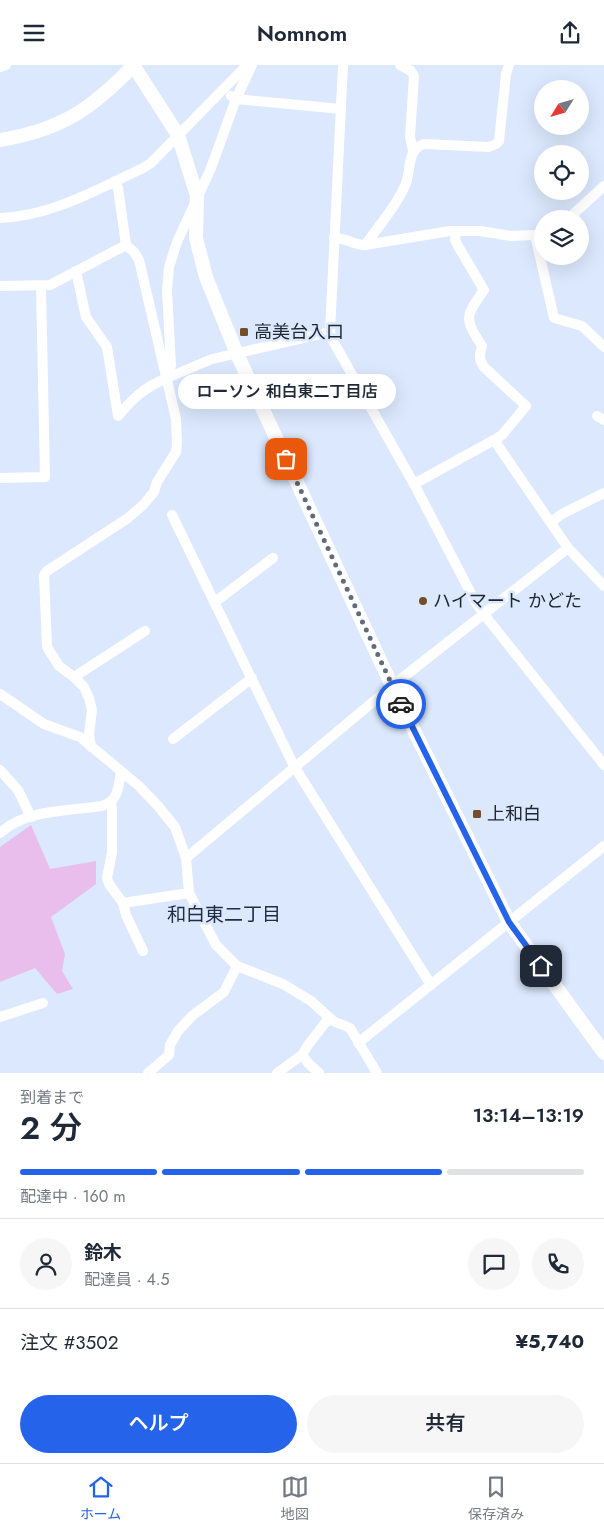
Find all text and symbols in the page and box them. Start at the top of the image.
text: Nomnom [257,17,347,49]
icon: menu [20,19,48,47]
icon: share [556,19,584,47]
north arrow [534,80,589,135]
map controls [534,80,589,265]
button: locate [534,145,589,200]
button: layers [534,210,589,265]
place label: 高美台入口 [254,319,344,345]
marker: 高美台入口 [238,326,250,338]
callout: ローソン 和白東二丁目店 [177,374,395,409]
text: ローソン 和白東二丁目店 [197,380,377,403]
pin [265,438,307,480]
icon: bag [272,445,300,473]
place label: ハイマート かどた [433,588,582,614]
marker: ハイマート かどた [417,595,429,607]
courier [376,679,426,729]
icon: car [387,690,415,718]
place label: 上和白 [487,801,541,827]
marker: 上和白 [471,808,483,820]
district label: 和白東二丁目 [167,901,281,928]
pin [520,945,562,987]
icon: home [527,952,555,980]
text: 到着まで [20,1086,84,1109]
text: 13:14–13:19 [473,1102,584,1129]
text: 2 分 [20,1105,82,1151]
text: 配達中 · 160 m [20,1185,126,1208]
button: person [20,1238,72,1290]
button: chat [468,1238,520,1290]
button: phone [532,1238,584,1290]
text: 鈴木 [84,1239,122,1266]
text: 配達員 · 4.5 [84,1268,170,1291]
text: ¥5,740 [516,1328,584,1355]
text: 注文 #3502 [20,1329,119,1356]
button: ヘルプ [20,1395,297,1453]
button: 共有 [307,1395,584,1453]
tab: ホーム [80,1473,121,1524]
tab: 地図 [281,1473,309,1524]
tab: 保存済み [468,1473,524,1524]

